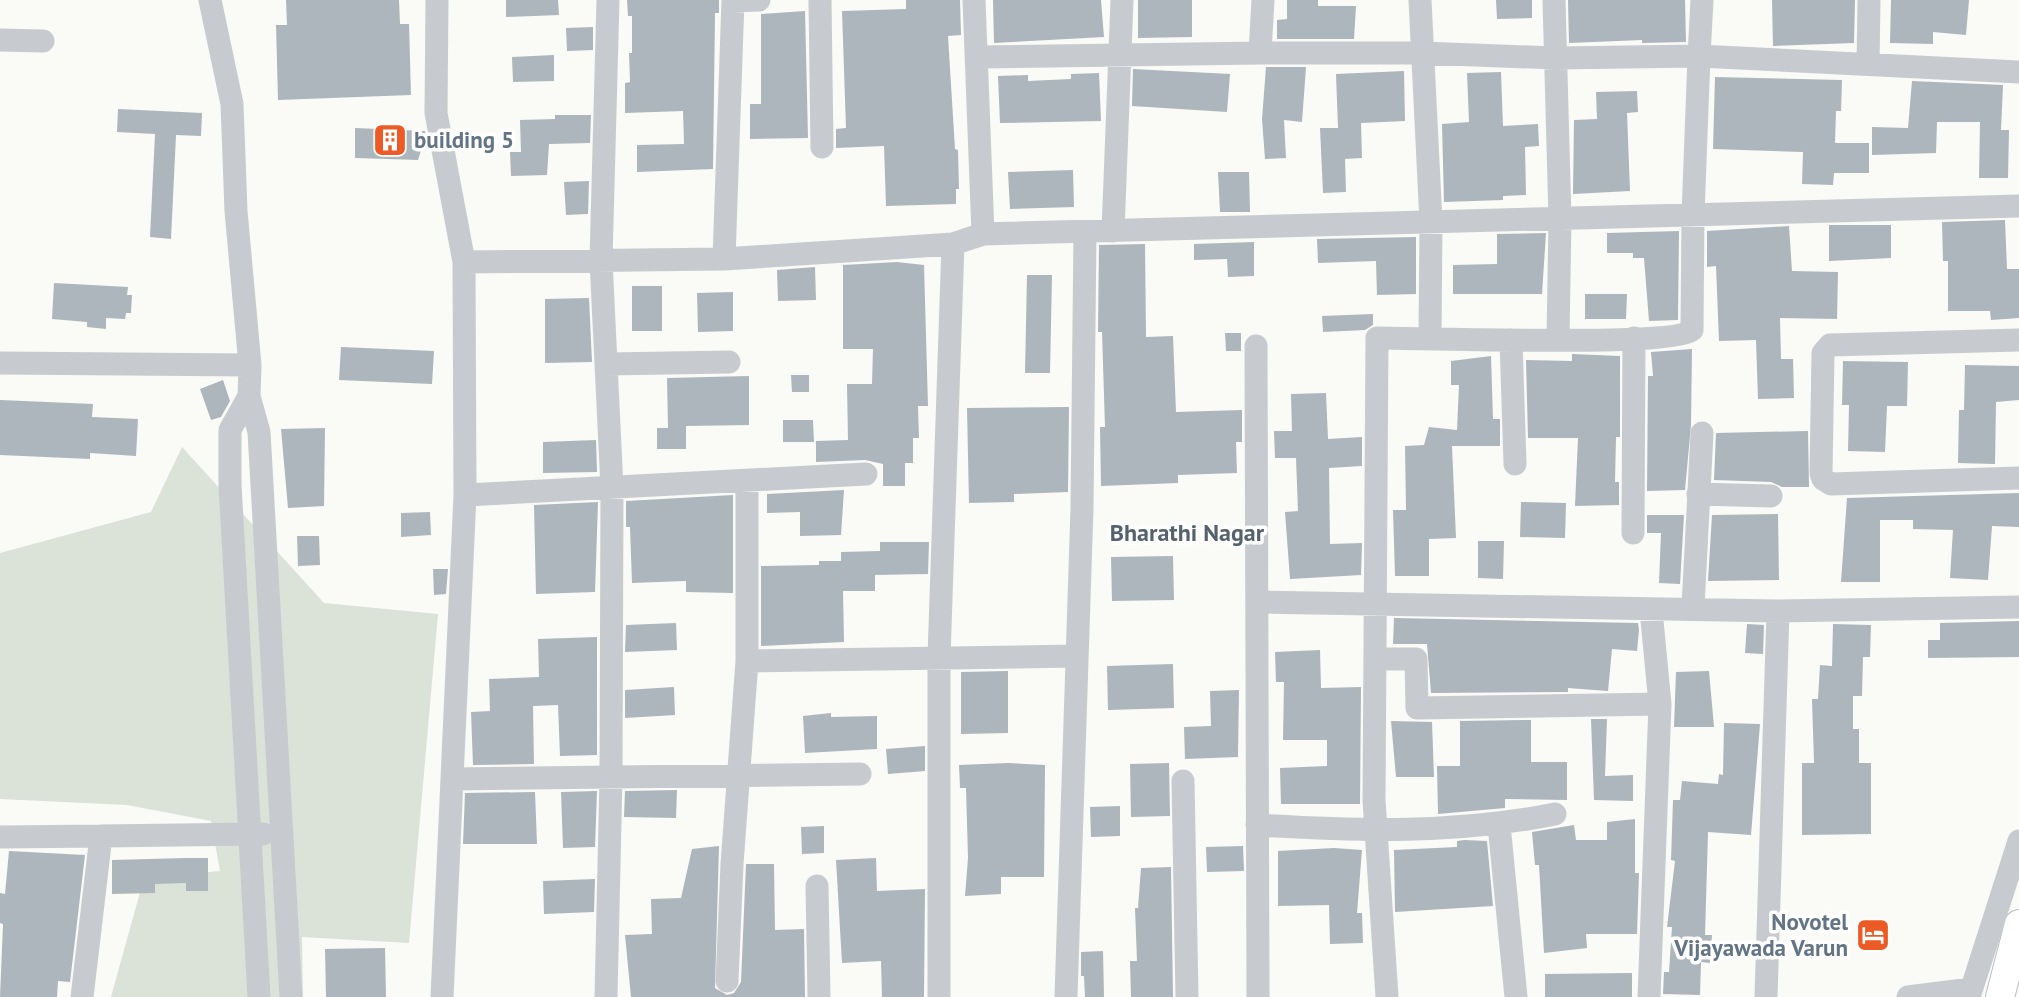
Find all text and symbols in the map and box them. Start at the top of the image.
building icon: building 5 [371,121,409,159]
place label: building 5 [414,125,514,154]
district label: Bharathi Nagar [1110,517,1265,548]
place label: Novotel Vijayawada Varun [1673,907,1848,962]
hotel icon: Novotel Vijayawada Varun [1854,916,1892,954]

